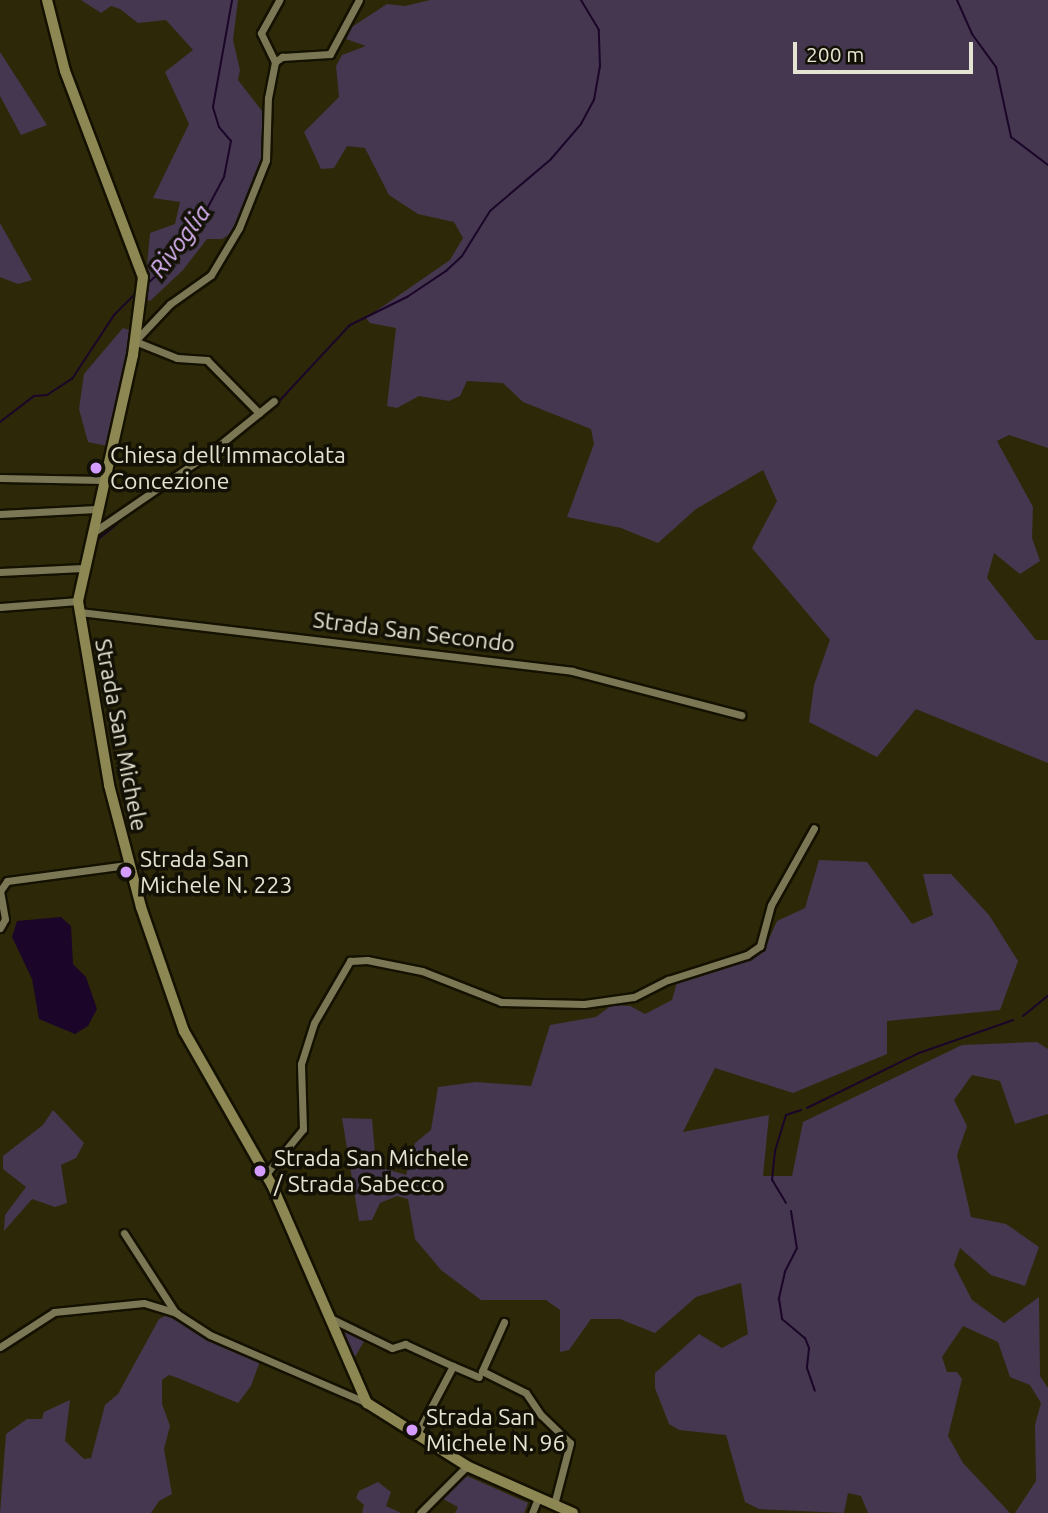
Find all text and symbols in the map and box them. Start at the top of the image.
scale bar [796,28,976,72]
text: 200 m [806,42,864,66]
water label: Rivoglia [143,199,217,283]
place label: Chiesa dell′Immacolata Concezione [110,441,346,495]
marker: Chiesa dell′Immacolata Concezione [88,460,104,476]
street label: Strada San Secondo [311,606,517,658]
street label: Strada San Michele [89,637,153,833]
place label: Strada San Michele N. 223 [140,845,292,899]
marker: Strada San Michele N. 223 [118,864,134,880]
place label: Strada San Michele / Strada Sabecco [274,1144,469,1198]
marker: Strada San Michele / Strada Sabecco [252,1163,268,1179]
place label: Strada San Michele N. 96 [426,1403,565,1457]
marker: Strada San Michele N. 96 [404,1422,420,1438]

